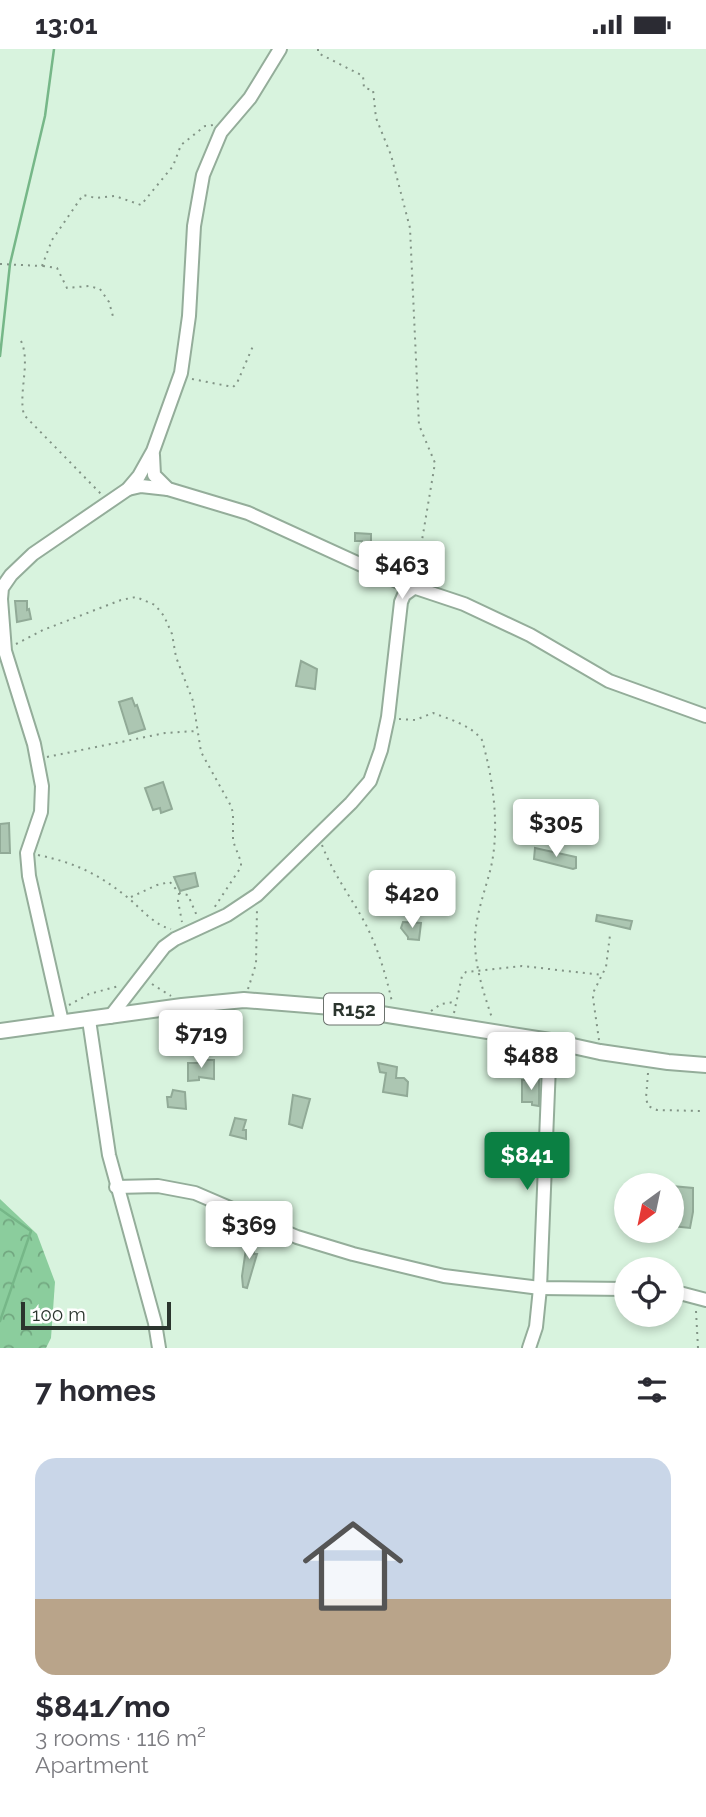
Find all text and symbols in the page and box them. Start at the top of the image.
text: 13:01 [35,10,98,40]
pin: $463 [361,541,443,601]
text: $463 [375,550,429,577]
pin: $305 [515,799,597,859]
text: $305 [529,808,583,835]
pin: $420 [371,871,453,930]
text: $420 [385,879,439,906]
road number: R152 [324,993,384,1025]
pin: $719 [160,1011,242,1070]
text: $719 [175,1019,227,1046]
pin: $488 [490,1033,572,1092]
text: $488 [503,1041,559,1068]
pin: $841 [486,1133,568,1192]
text: $841 [501,1141,553,1168]
north arrow [614,1173,684,1243]
map controls [614,1173,684,1327]
pin: $369 [208,1201,290,1261]
text: $369 [222,1210,276,1237]
button: locate [614,1257,684,1327]
scale bar [21,1299,172,1331]
text: 100 m [32,1303,86,1325]
icon: filters [633,1371,671,1409]
text: 7 homes [35,1373,156,1408]
icon: home [290,1503,416,1629]
text: $841/mo [35,1689,170,1724]
text: 3 rooms · 116 m² [35,1724,206,1751]
text: Apartment [35,1751,149,1778]

